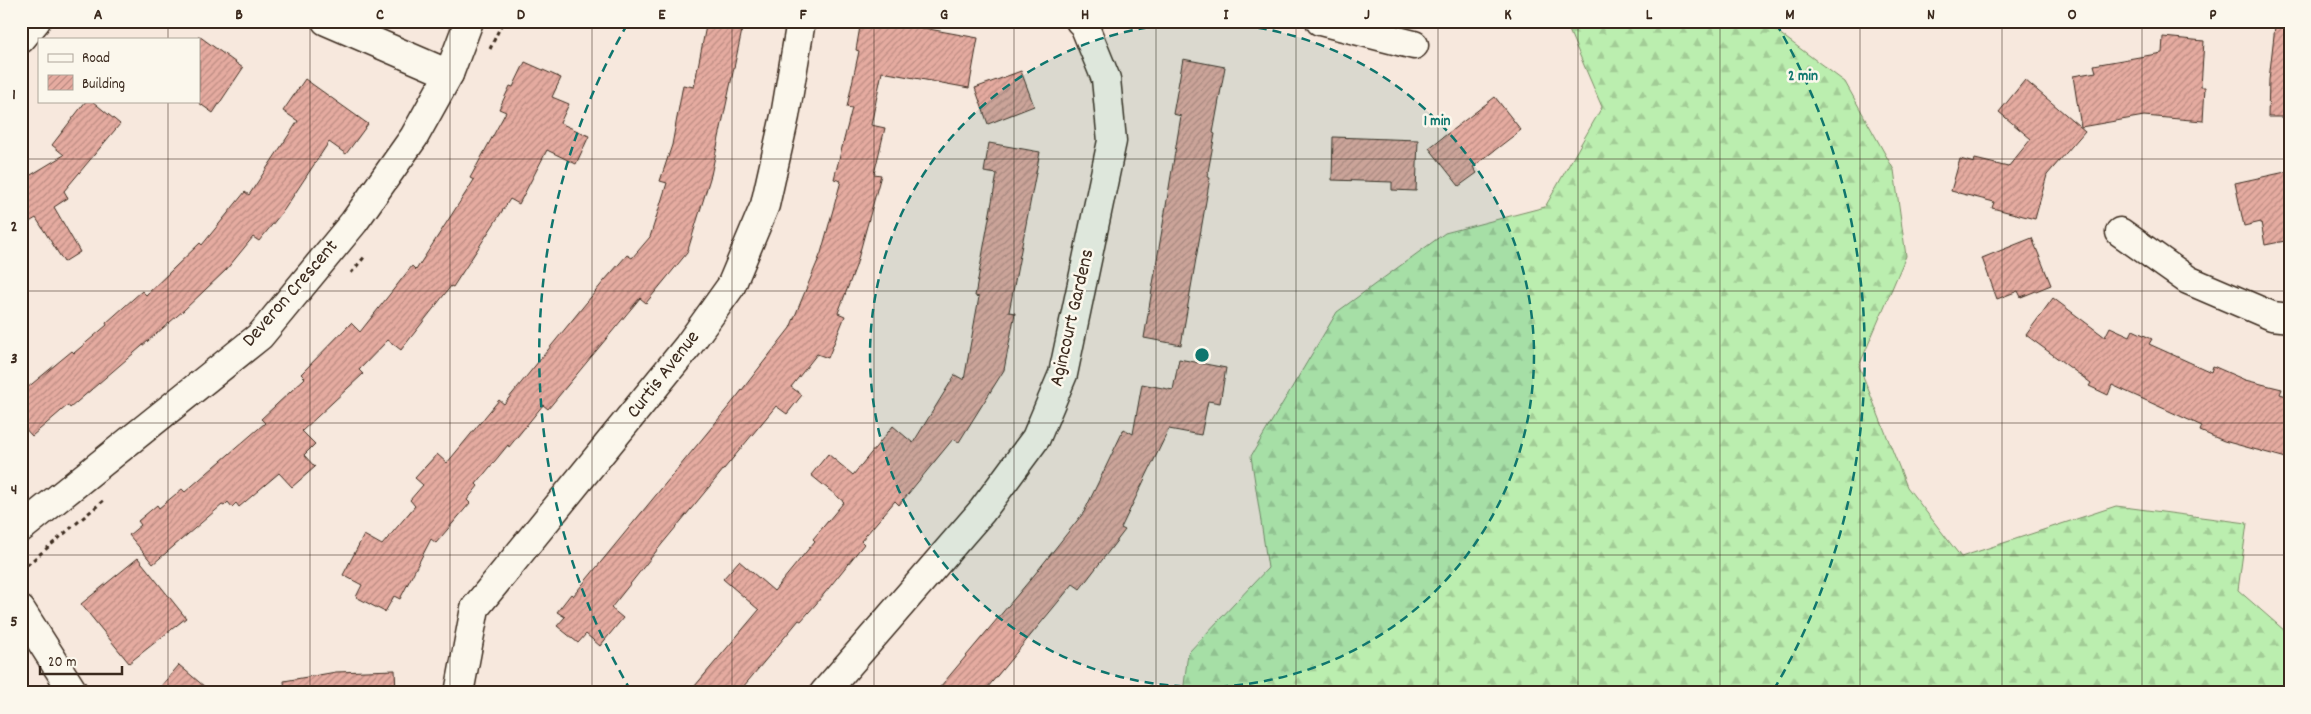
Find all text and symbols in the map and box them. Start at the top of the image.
text: A [94,4,103,27]
text: B [235,4,243,27]
text: C [376,4,384,27]
text: D [517,4,526,27]
text: E [658,4,666,27]
text: F [799,4,807,27]
text: G [940,4,948,27]
text: H [1081,4,1089,27]
text: I [1224,4,1230,27]
text: J [1364,4,1370,27]
text: K [1504,4,1512,27]
text: L [1646,4,1653,27]
text: M [1785,4,1795,27]
text: N [1927,4,1935,27]
text: O [2067,4,2077,27]
text: P [2209,4,2217,27]
legend [38,38,200,102]
text: Road [82,48,110,70]
text: 2 min [1788,66,1818,88]
text: Building [82,74,125,96]
text: 1 [12,84,16,107]
text: 1 min [1424,111,1450,133]
text: 2 [11,216,18,239]
street label: Deveron Crescent [236,234,346,354]
street label: Agincourt Gardens [1044,247,1102,389]
street label: Curtis Avenue [621,325,707,425]
centre of rings [1193,346,1211,364]
text: 3 [10,348,18,371]
text: 4 [11,479,17,502]
text: 5 [10,611,18,634]
scale bar [40,644,122,676]
text: 20 m [48,652,76,674]

